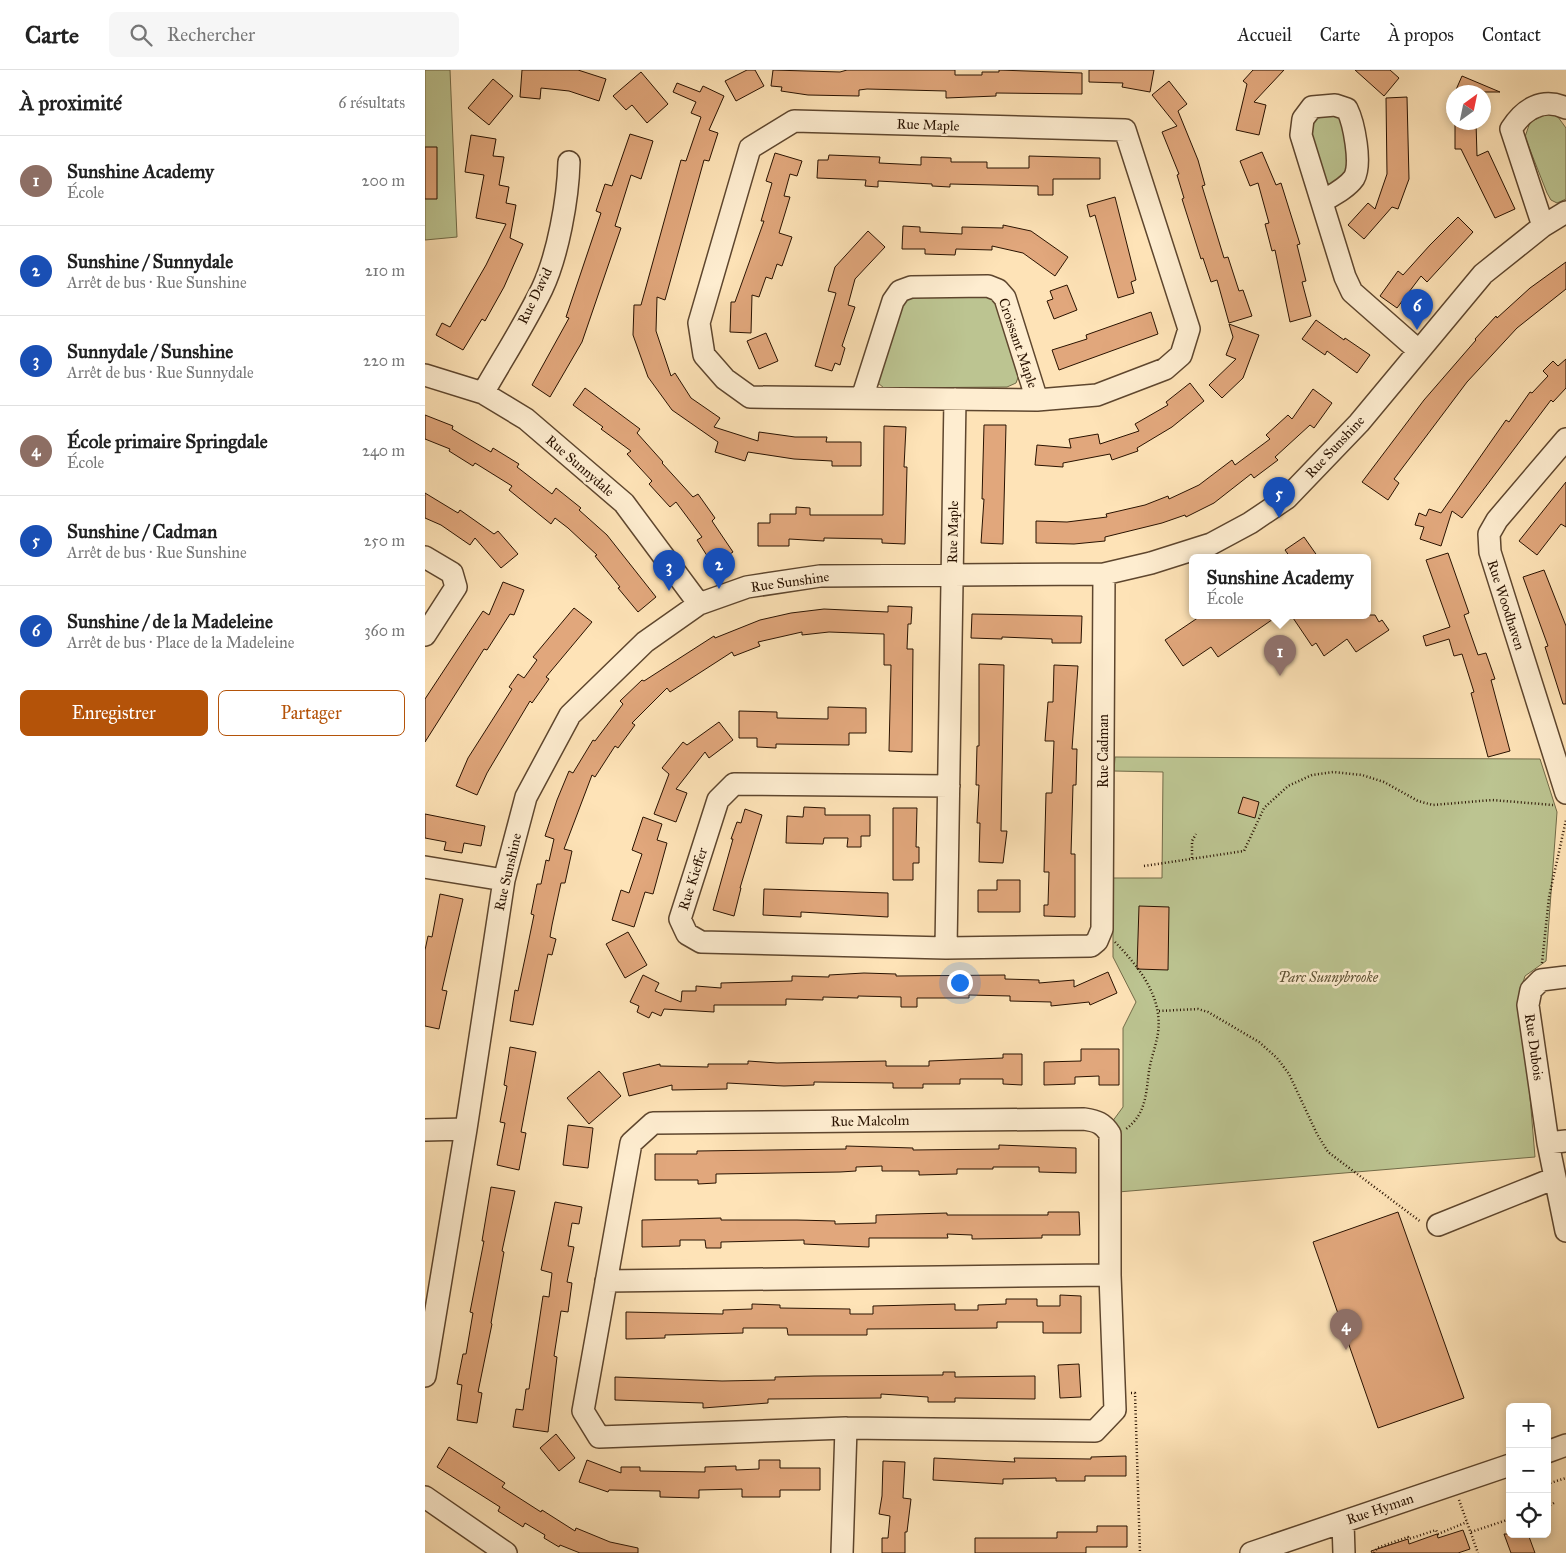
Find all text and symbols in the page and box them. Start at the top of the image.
search box [109,12,459,57]
text: Carte [25,20,79,50]
icon: search [127,21,155,49]
text: Rechercher [167,23,255,46]
text: Accueil [1238,24,1292,46]
text: Carte [1320,24,1360,46]
text: À propos [1388,24,1454,46]
text: Contact [1482,24,1541,46]
north arrow [1446,85,1491,130]
text: À proximité [20,90,122,116]
text: 6 résultats [338,93,405,112]
street label: Rue Maple [896,115,960,135]
text: Sunshine Academy [67,160,214,183]
text: 1 [33,171,39,190]
text: 200 m [362,171,405,190]
text: École [67,183,104,202]
text: Sunshine / Sunnydale [67,250,233,273]
text: 2 [32,261,40,280]
text: 210 m [365,261,405,280]
street label: Rue David [514,265,556,327]
text: Arrêt de bus · Rue Sunshine [67,273,247,292]
pin: 6 [1401,289,1433,330]
street label: Croissant Maple [995,296,1041,390]
text: Sunnydale / Sunshine [67,340,233,363]
text: 3 [33,351,39,370]
text: 220 m [363,351,405,370]
text: Arrêt de bus · Rue Sunnydale [67,363,254,382]
street label: Rue Sunshine [1302,412,1368,482]
text: École primaire Springdale [67,430,268,453]
street label: Rue Sunnydale [542,432,618,501]
text: 4 [32,441,40,460]
text: 240 m [362,441,405,460]
text: École [67,453,104,472]
pin: 5 [1263,477,1295,518]
street label: Rue Maple [944,500,962,564]
text: Sunshine / Cadman [67,520,217,543]
text: 5 [32,531,40,550]
text: 250 m [364,531,405,550]
text: Arrêt de bus · Rue Sunshine [67,543,247,562]
pin: 2 [703,548,735,589]
pin: 3 [653,550,685,591]
popup [1189,554,1371,619]
street label: Rue Woodhaven [1483,558,1529,653]
text: Sunshine Academy [1206,566,1354,589]
street label: Rue Sunshine [750,568,831,596]
text: École [1206,589,1244,608]
text: Sunshine / de la Madeleine [67,610,273,633]
text: 6 [32,621,40,640]
text: 360 m [364,621,405,640]
text: Arrêt de bus · Place de la Madeleine [67,633,294,652]
pin: 1 [1264,635,1296,676]
button: Enregistrer [20,690,208,736]
button: Partager [218,690,405,736]
street label: Rue Cadman [1095,714,1112,788]
street label: Rue Sunshine [491,831,525,913]
street label: Rue Kieffer [675,845,711,913]
park label: Parc Sunnybrooke [1278,969,1379,986]
your location [947,970,973,996]
street label: Rue Dubois [1521,1012,1547,1082]
street label: Rue Malcolm [831,1112,910,1130]
pin: 4 [1330,1309,1362,1350]
map controls [1506,1403,1551,1538]
button: + [1506,1403,1551,1448]
button: − [1506,1448,1551,1493]
street label: Rue Hyman [1344,1489,1416,1528]
button: locate [1506,1493,1551,1538]

